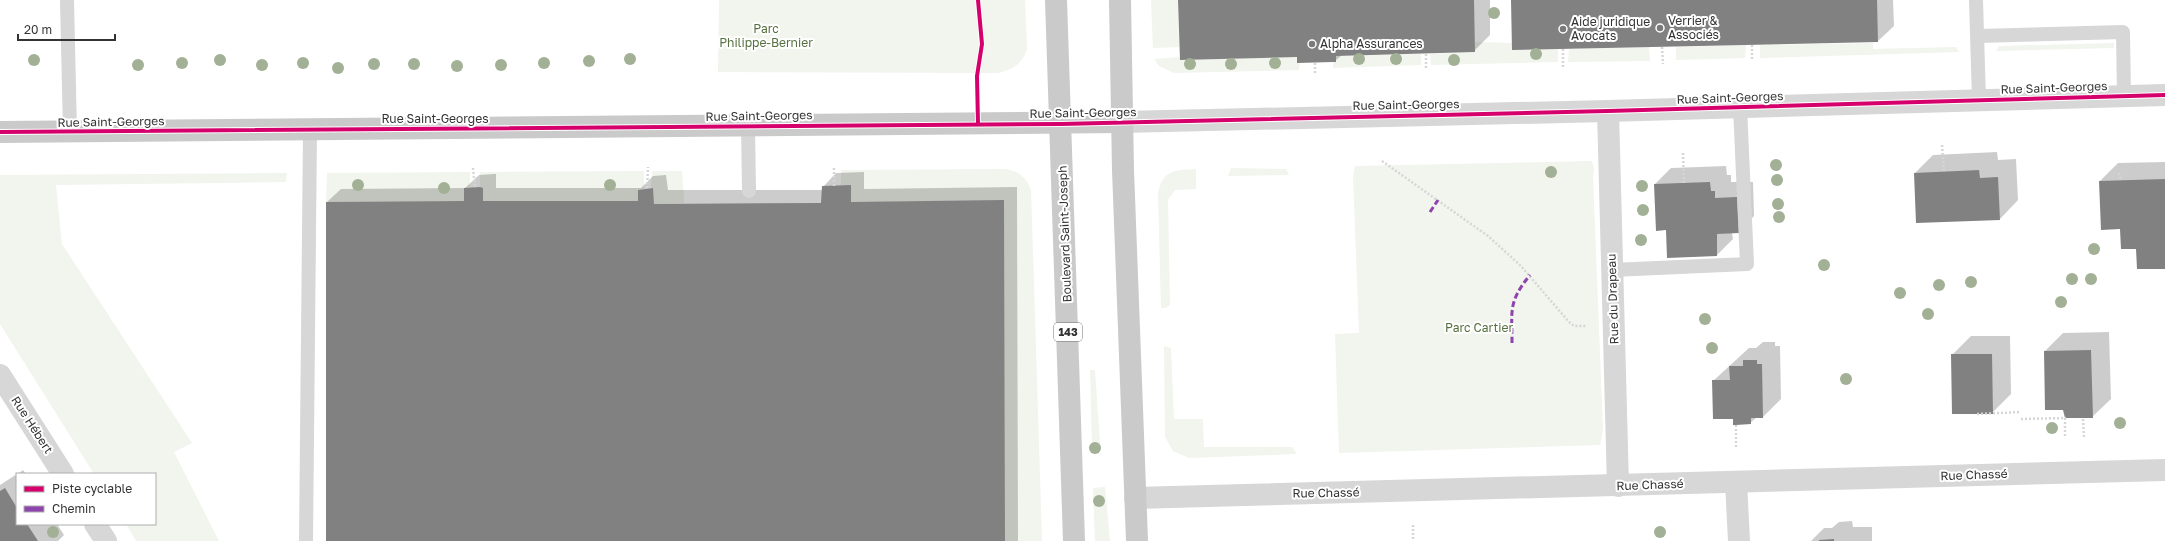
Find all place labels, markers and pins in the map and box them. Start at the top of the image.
place label: Verrier & Associés [1668,13,1719,42]
place label: Aide juridique Avocats [1571,14,1650,43]
marker: Verrier & Associés [1655,23,1665,33]
marker: Aide juridique Avocats [1558,24,1568,34]
place label: Alpha Assurances [1320,36,1423,51]
marker: Alpha Assurances [1307,39,1317,49]

